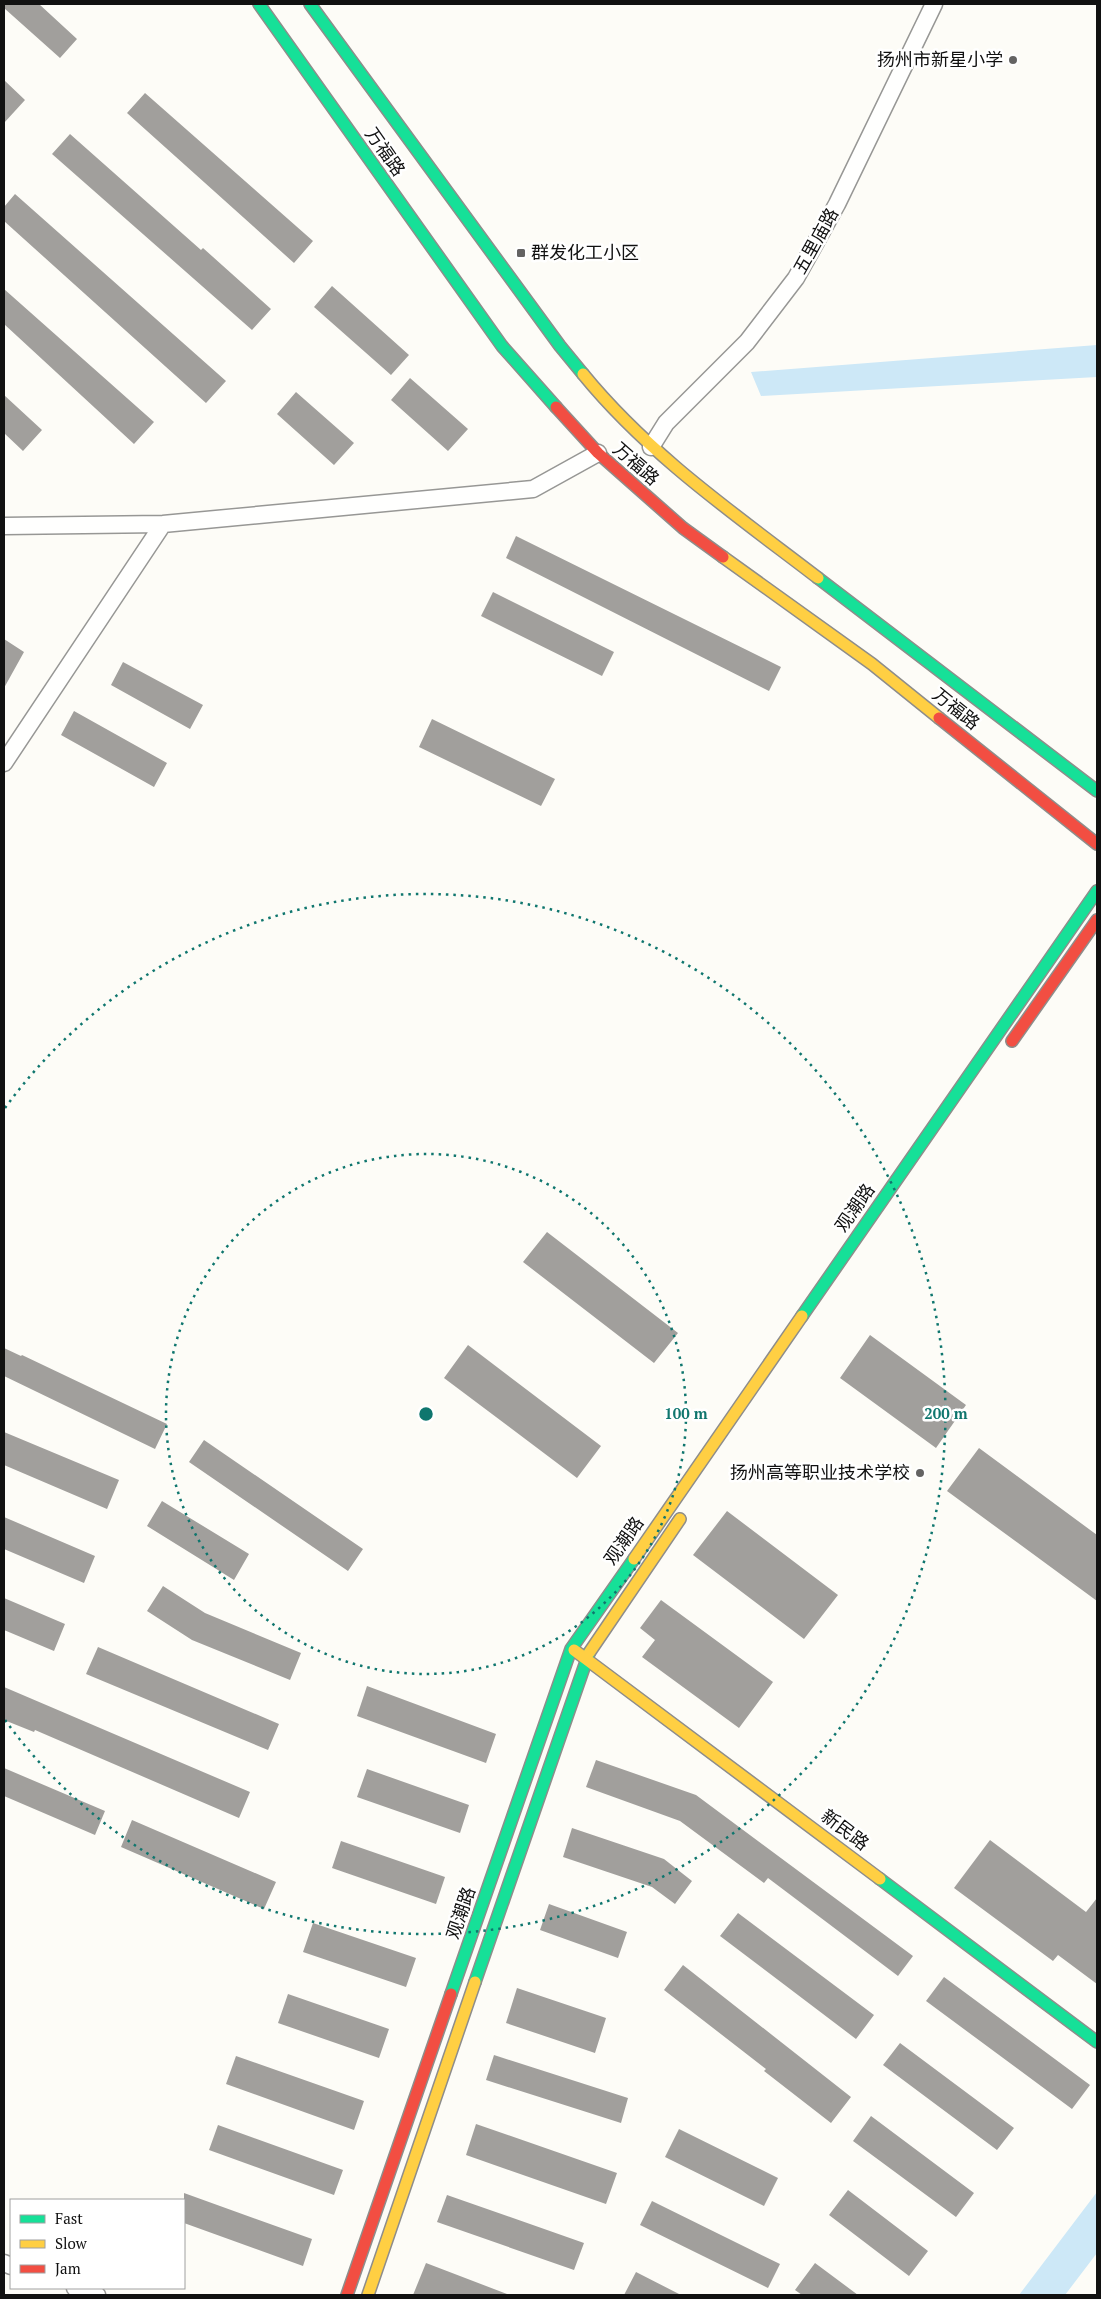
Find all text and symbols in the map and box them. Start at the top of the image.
place label: 扬州市新星小学 [877,47,1003,71]
marker: 扬州市新星小学 [1007,54,1019,66]
street label: 万福路 [361,122,411,180]
street label: 五里庙路 [787,203,843,278]
place label: 群发化工小区 [531,240,639,264]
marker: 群发化工小区 [515,247,527,259]
street label: 万福路 [608,436,665,490]
street label: 万福路 [928,682,985,735]
street label: 观潮路 [829,1178,879,1236]
text: 100 m [664,1403,708,1423]
text: 200 m [924,1403,968,1423]
centre of rings [417,1405,435,1423]
place label: 扬州高等职业技术学校 [730,1460,910,1484]
marker: 扬州高等职业技术学校 [914,1467,926,1479]
street label: 观潮路 [598,1511,648,1569]
street label: 新民路 [817,1803,874,1855]
street label: 观潮路 [440,1883,480,1942]
legend [10,2199,185,2289]
text: Fast [55,2208,83,2228]
text: Slow [55,2233,88,2253]
text: Jam [55,2258,81,2278]

